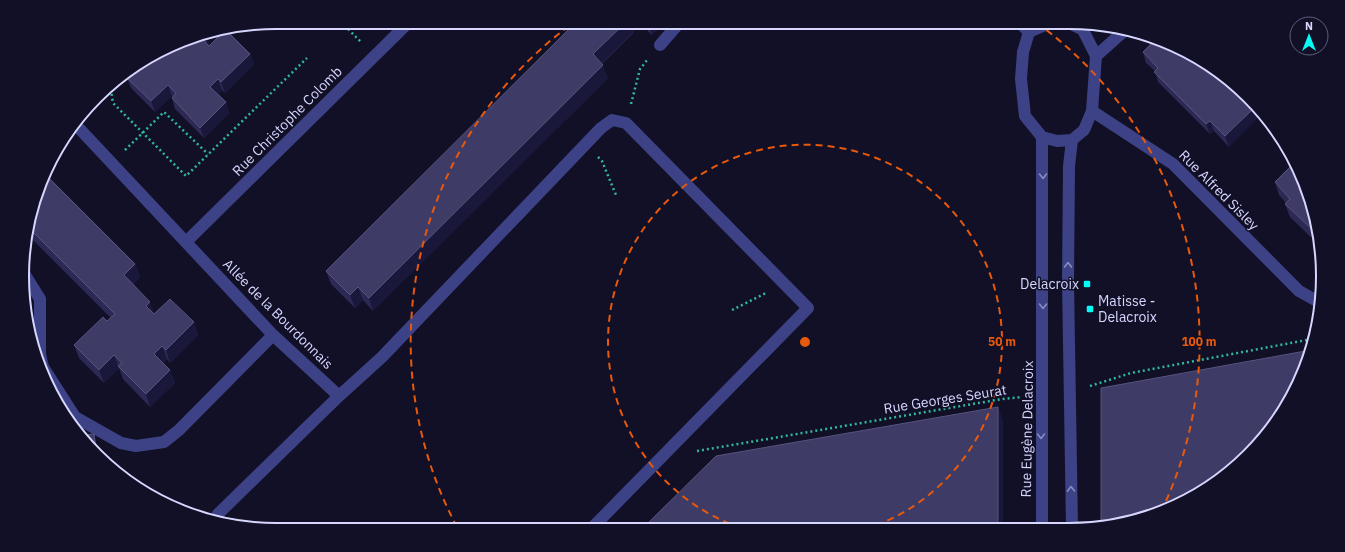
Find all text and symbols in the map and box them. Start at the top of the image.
north arrow [1289,16,1329,56]
text: N [1305,19,1313,33]
street label: Rue Christophe Colomb [228,62,346,180]
street label: Rue Alfred Sisley [1175,146,1263,234]
one-way arrow [1039,173,1047,179]
street label: Allée de la Bourdonnais [219,255,337,373]
one-way arrow [1064,262,1072,268]
place label: Delacroix [1020,275,1079,293]
marker: Delacroix [1082,279,1092,289]
place label: Matisse - Delacroix [1098,292,1157,326]
one-way arrow [1039,303,1047,309]
marker: Matisse - Delacroix [1085,304,1095,314]
text: 50 m [988,334,1016,349]
text: 100 m [1181,334,1217,349]
centre of rings [798,335,812,349]
street label: Rue Eugène Delacroix [1017,360,1037,498]
street label: Rue Georges Seurat [882,380,1008,418]
one-way arrow [1037,433,1045,439]
one-way arrow [1067,486,1075,492]

